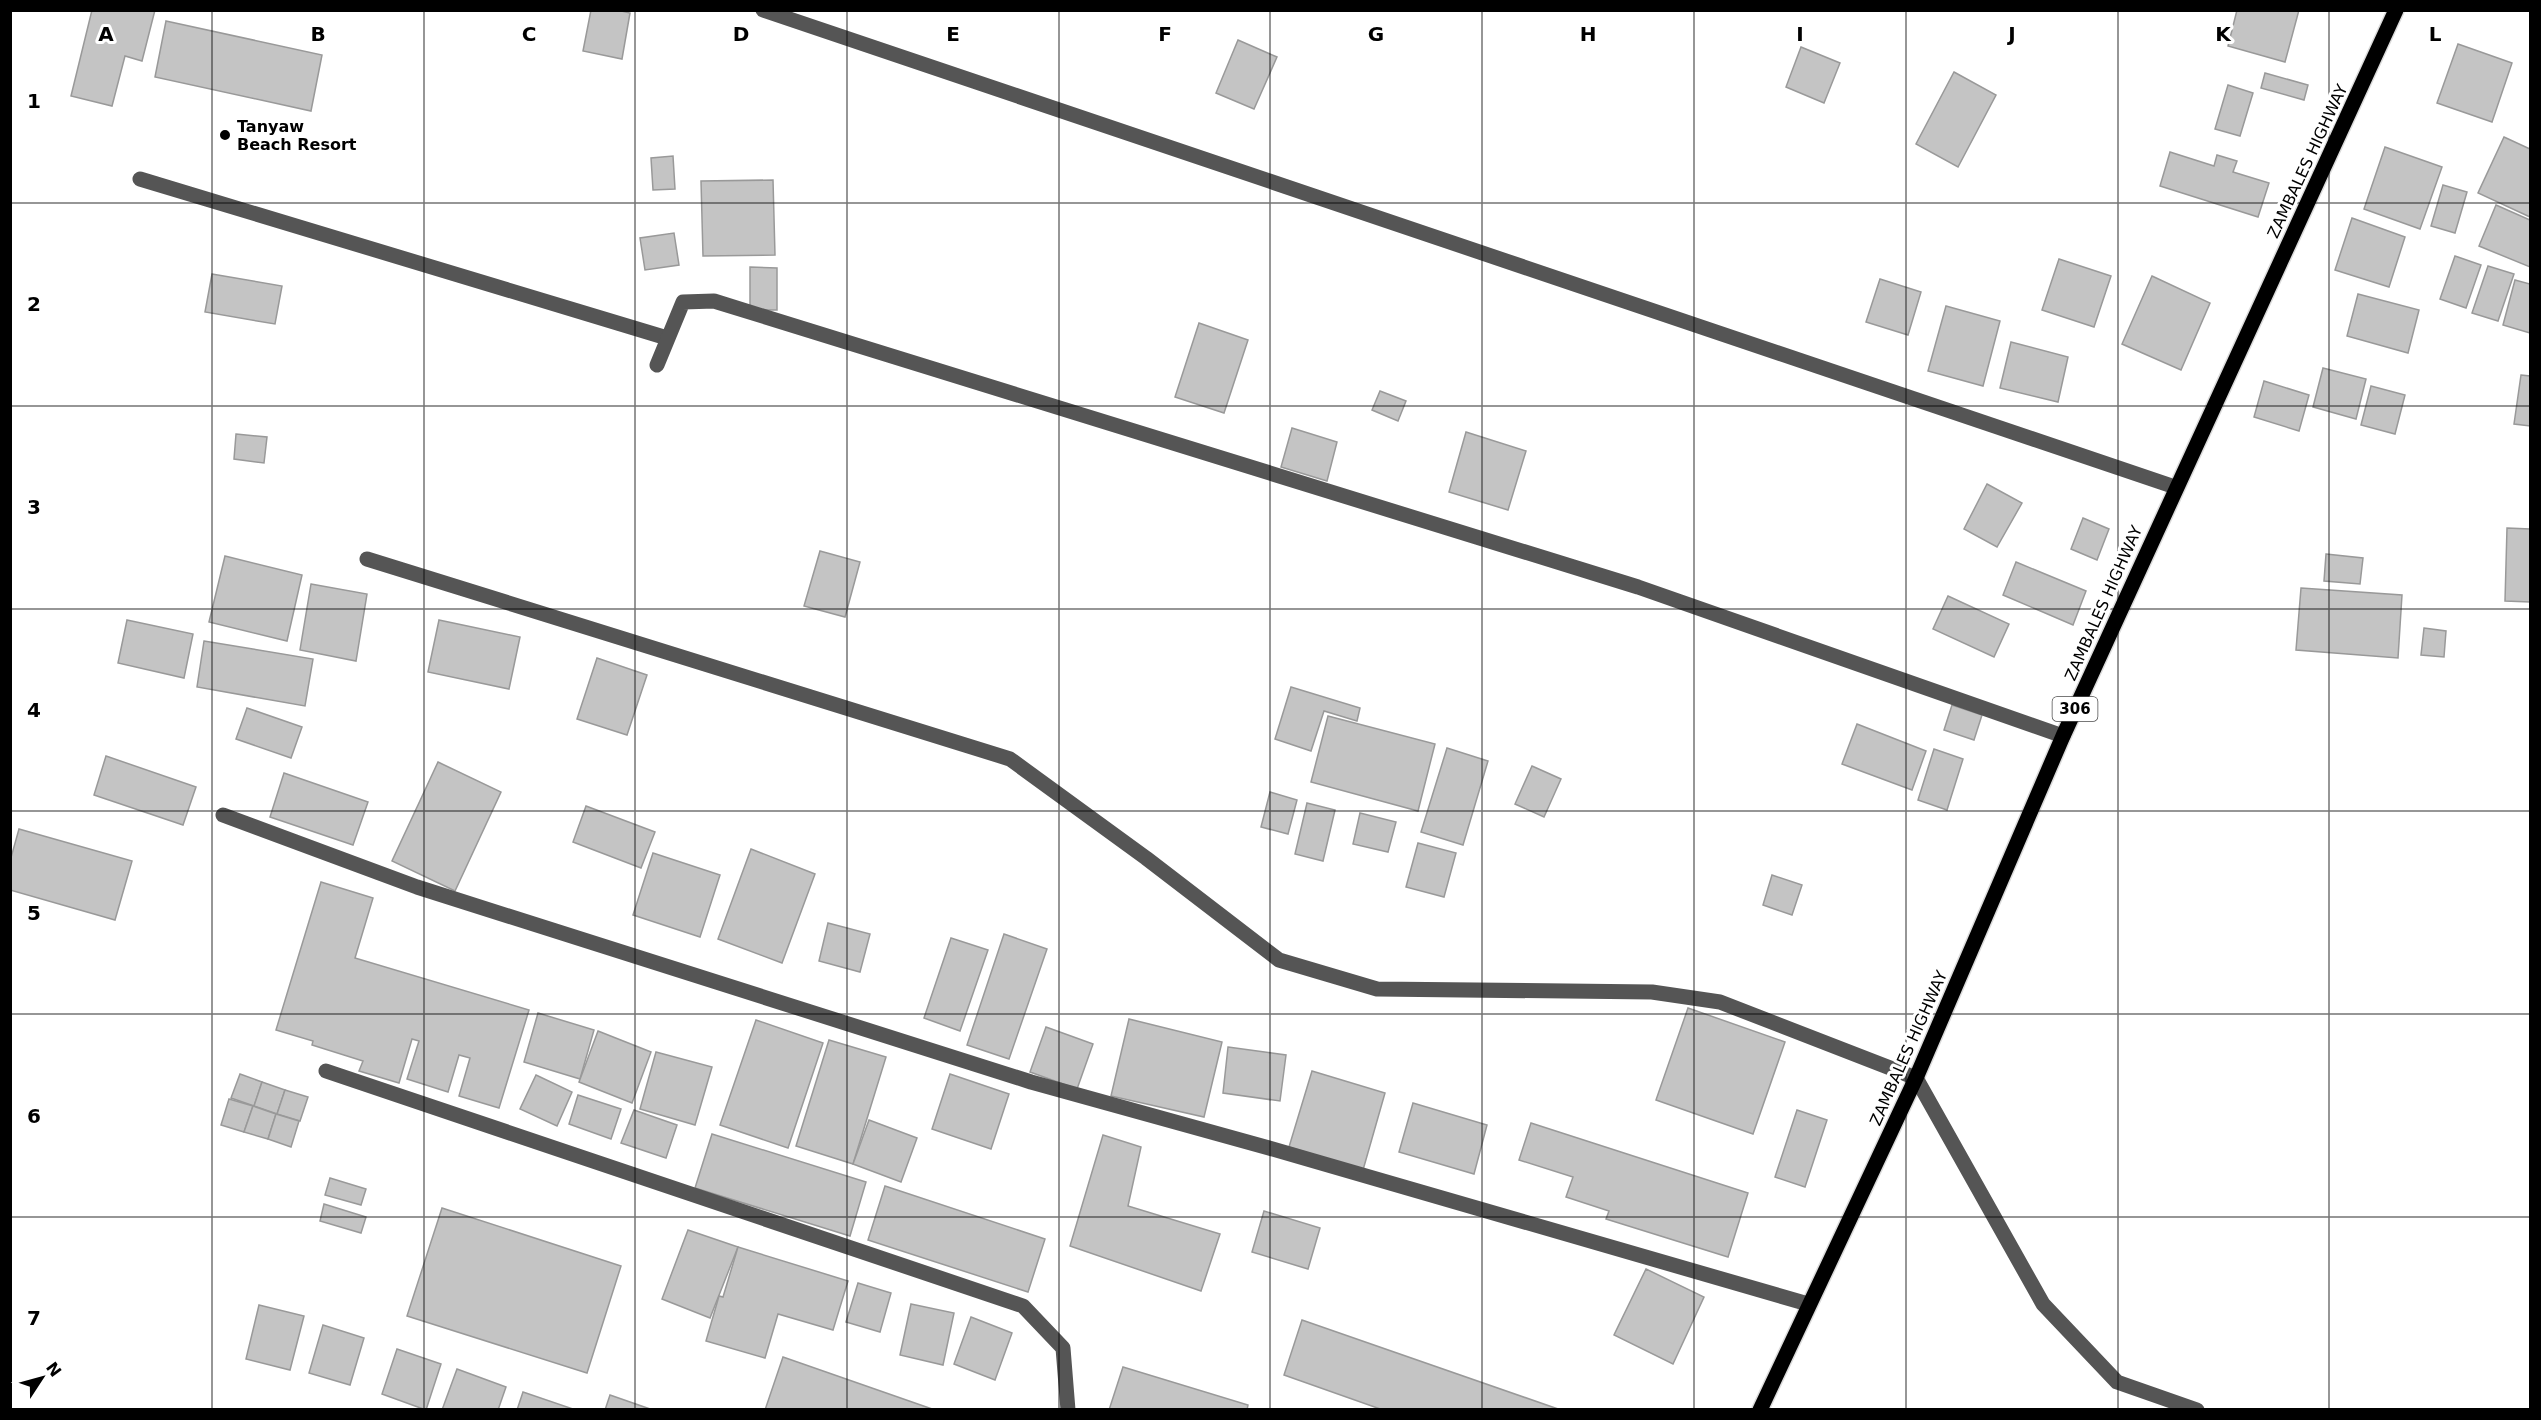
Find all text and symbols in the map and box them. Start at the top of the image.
text: A [98,22,114,46]
text: B [310,22,326,46]
text: C [522,22,536,46]
text: D [733,22,749,46]
text: E [946,22,960,46]
text: F [1158,22,1172,46]
text: G [1368,22,1384,46]
text: H [1580,22,1596,46]
text: I [1796,22,1804,46]
text: J [2006,22,2016,46]
text: K [2215,22,2232,46]
text: L [2429,22,2442,46]
street label: ZAMBALES HIGHWAY [2263,81,2352,241]
text: 1 [27,89,41,113]
place label: Tanyaw Beach Resort [237,117,357,154]
marker: Tanyaw Beach Resort [218,128,232,142]
text: 2 [27,292,41,316]
text: 3 [27,495,41,519]
street label: ZAMBALES HIGHWAY [2061,523,2146,684]
road number: 306 [2052,697,2098,721]
text: 4 [27,698,41,722]
text: 5 [27,901,41,925]
street label: ZAMBALES HIGHWAY [1866,968,1951,1129]
text: 6 [27,1104,41,1128]
text: 7 [27,1306,41,1330]
north arrow [12,1348,72,1408]
text: N [42,1358,65,1380]

